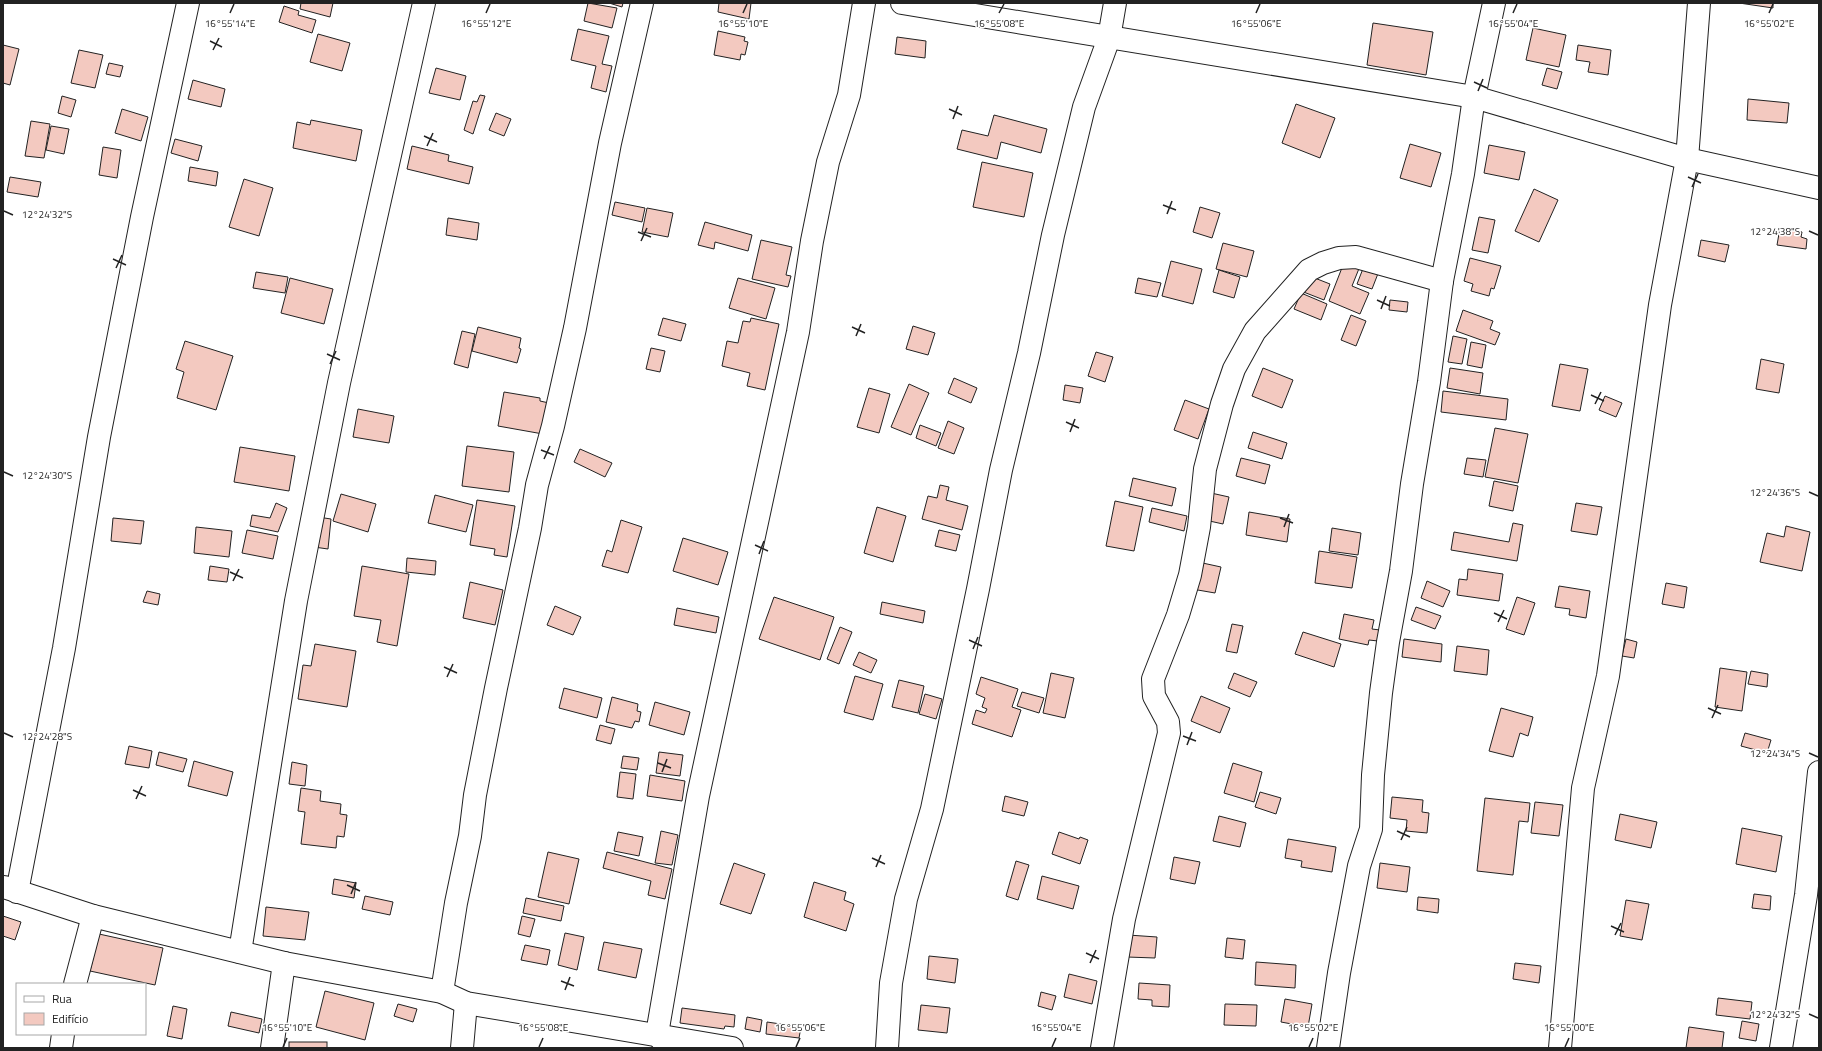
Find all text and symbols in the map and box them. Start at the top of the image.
text: 16°55'14"E [205,16,256,31]
text: 16°55'12"E [461,16,512,31]
text: 16°55'10"E [718,16,769,31]
text: 16°55'08"E [974,16,1025,31]
text: 16°55'06"E [1231,16,1282,31]
text: 16°55'04"E [1488,16,1539,31]
text: 16°55'02"E [1744,16,1795,31]
text: 12°24'32"S [22,207,72,222]
text: 12°24'38"S [1750,224,1800,239]
text: 12°24'30"S [22,468,72,483]
text: 12°24'36"S [1750,485,1800,500]
text: 12°24'28"S [22,729,72,744]
text: 12°24'34"S [1750,746,1800,761]
legend [16,983,146,1035]
text: Rua [52,989,72,1008]
text: 12°24'32"S [1750,1007,1800,1022]
text: Edifício [52,1009,88,1028]
text: 16°55'10"E [262,1020,313,1035]
text: 16°55'08"E [518,1020,569,1035]
text: 16°55'06"E [775,1020,826,1035]
text: 16°55'04"E [1031,1020,1082,1035]
text: 16°55'02"E [1288,1020,1339,1035]
text: 16°55'00"E [1544,1020,1595,1035]

